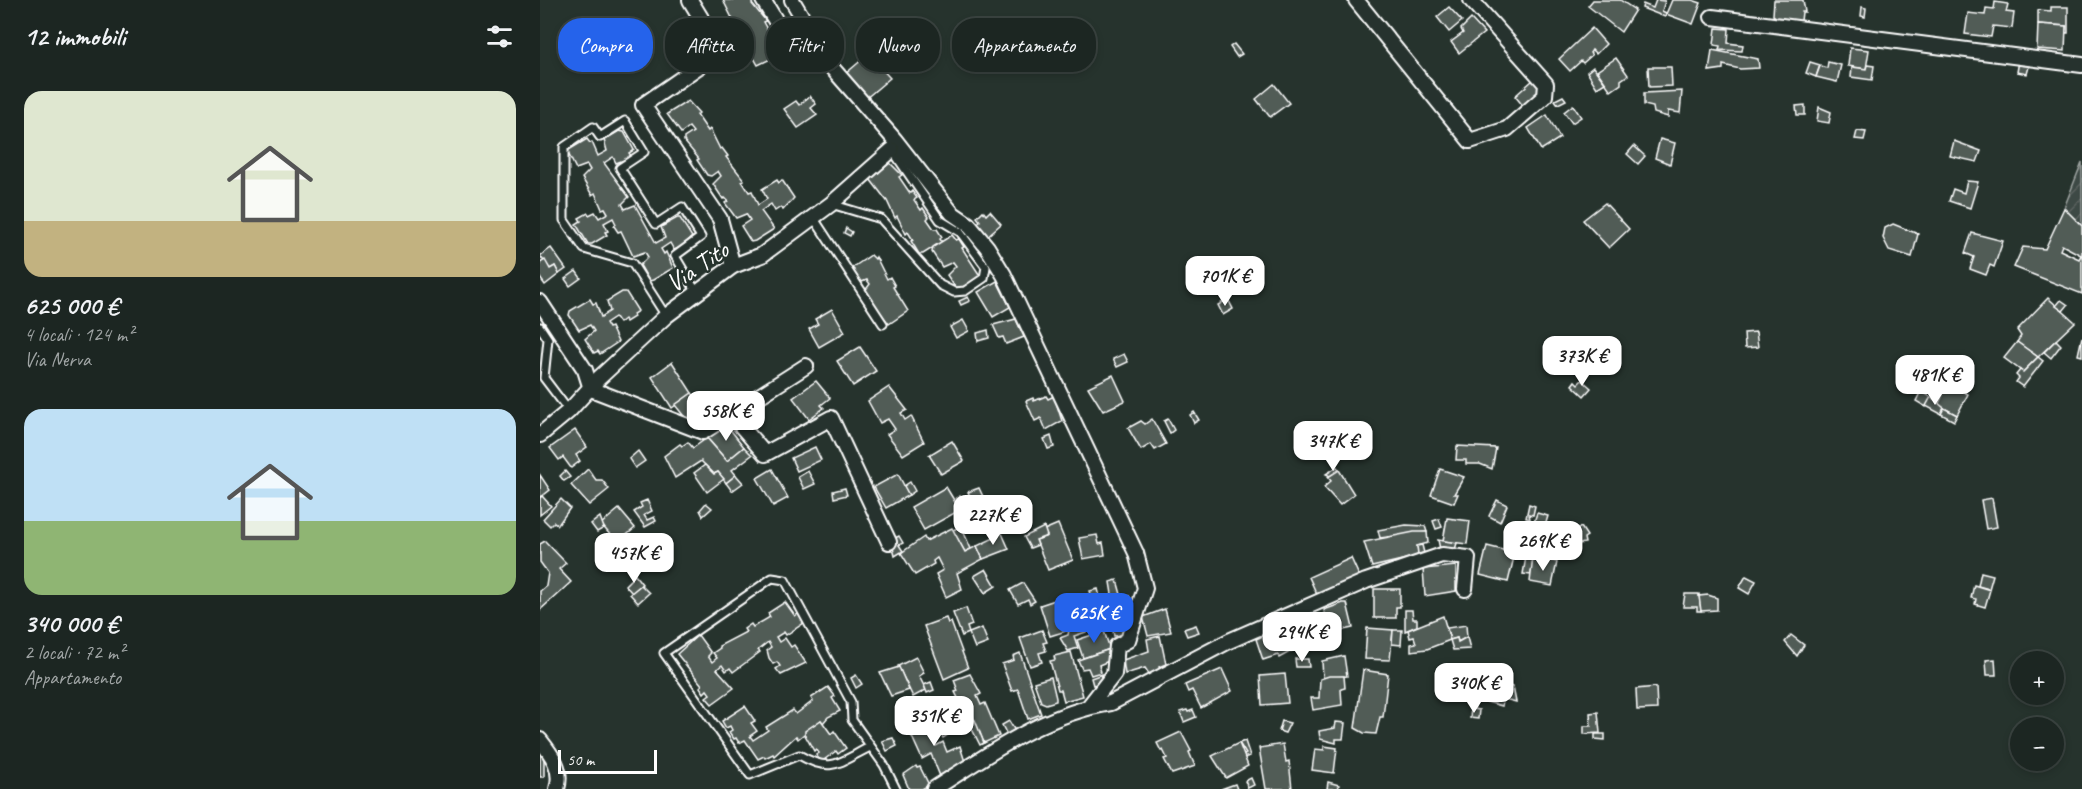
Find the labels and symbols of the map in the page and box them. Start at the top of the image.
street label: Via Tito [660,232,737,299]
pin: 701K € [1176,256,1274,307]
pin: 373K € [1533,336,1631,387]
pin: 481K € [1886,355,1984,406]
pin: 558K € [677,391,775,442]
pin: 347K € [1284,421,1382,472]
pin: 227K € [944,495,1042,546]
pin: 269K € [1494,521,1592,572]
pin: 457K € [585,533,683,584]
pin: 625K € [1045,593,1143,644]
pin: 294K € [1253,612,1351,663]
pin: 340K € [1425,663,1523,714]
pin: 351K € [885,696,983,747]
scale bar [558,747,657,774]

